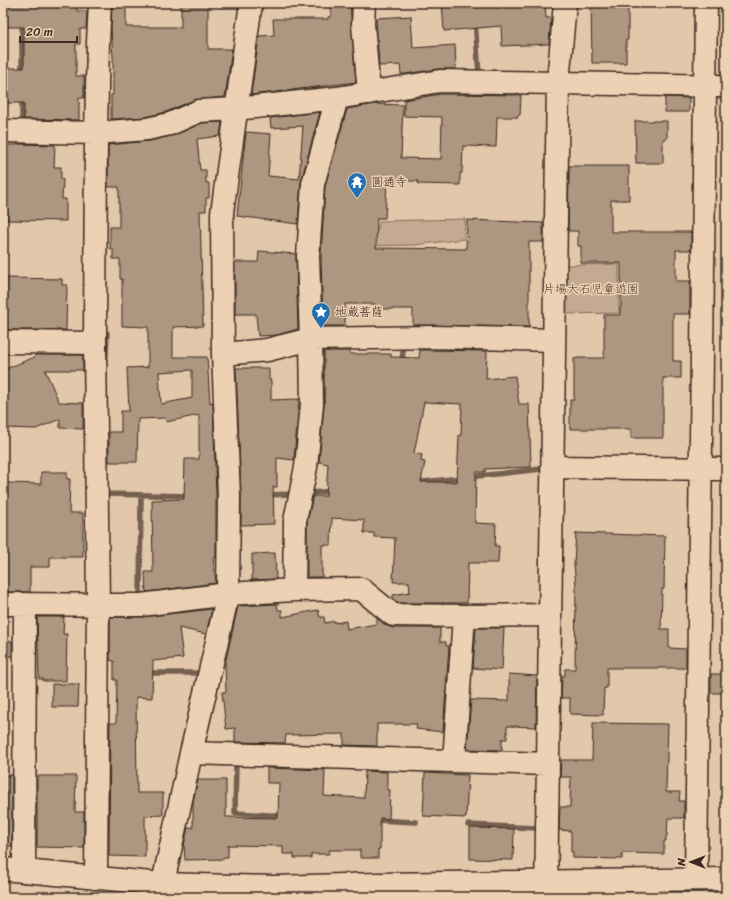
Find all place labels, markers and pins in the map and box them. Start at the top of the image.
temple icon: 圓通寺 [346,171,368,199]
place label: 圓通寺 [371,171,407,193]
place icon: 地蔵菩薩 [310,301,332,329]
place label: 地蔵菩薩 [335,301,383,323]

